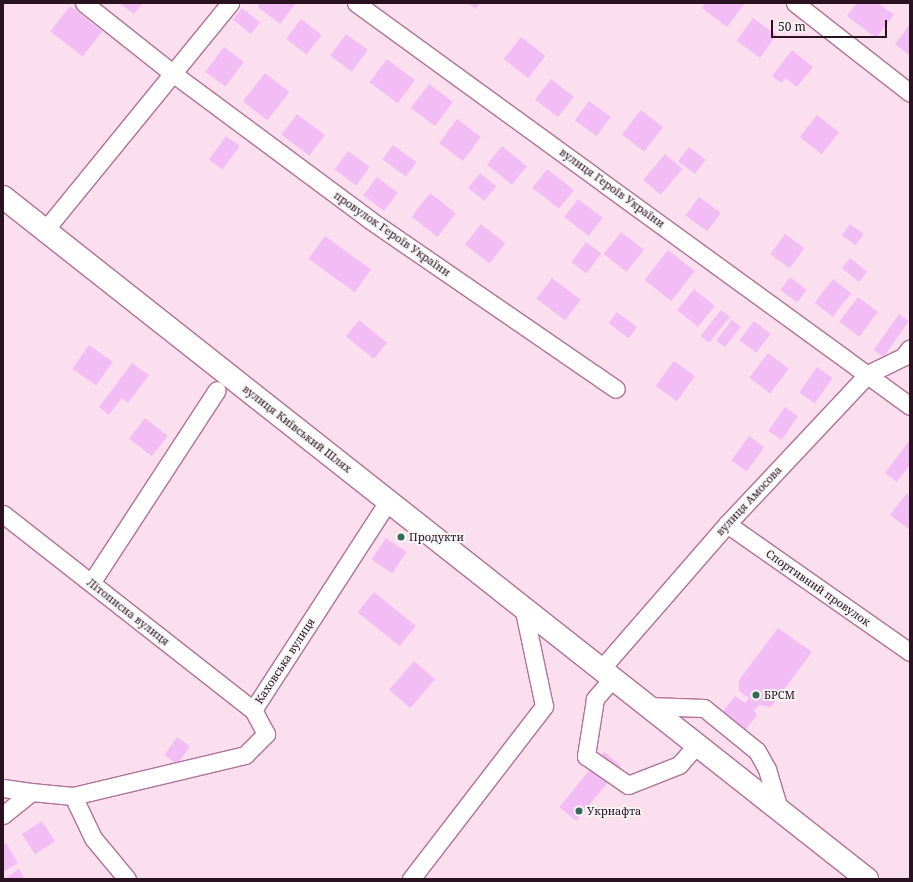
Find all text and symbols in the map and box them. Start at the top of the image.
scale bar [773,12,889,38]
text: 50 m [778,18,806,35]
street label: вулиця Героїв України [557,145,667,231]
street label: провулок Героїв України [331,189,453,279]
street label: вулиця Київський Шлях [240,382,354,476]
street label: вулиця Амосова [713,464,785,538]
place label: Продукти [409,530,464,544]
marker: Продукти [396,532,406,542]
street label: Спортивний провулок [763,547,873,629]
street label: Літописна вулиця [84,576,172,648]
street label: Каховська вулиця [252,616,318,706]
place label: БРСМ [764,688,795,702]
marker: БРСМ [751,690,761,700]
place label: Укрнафта [587,804,641,818]
marker: Укрнафта [574,806,584,816]

